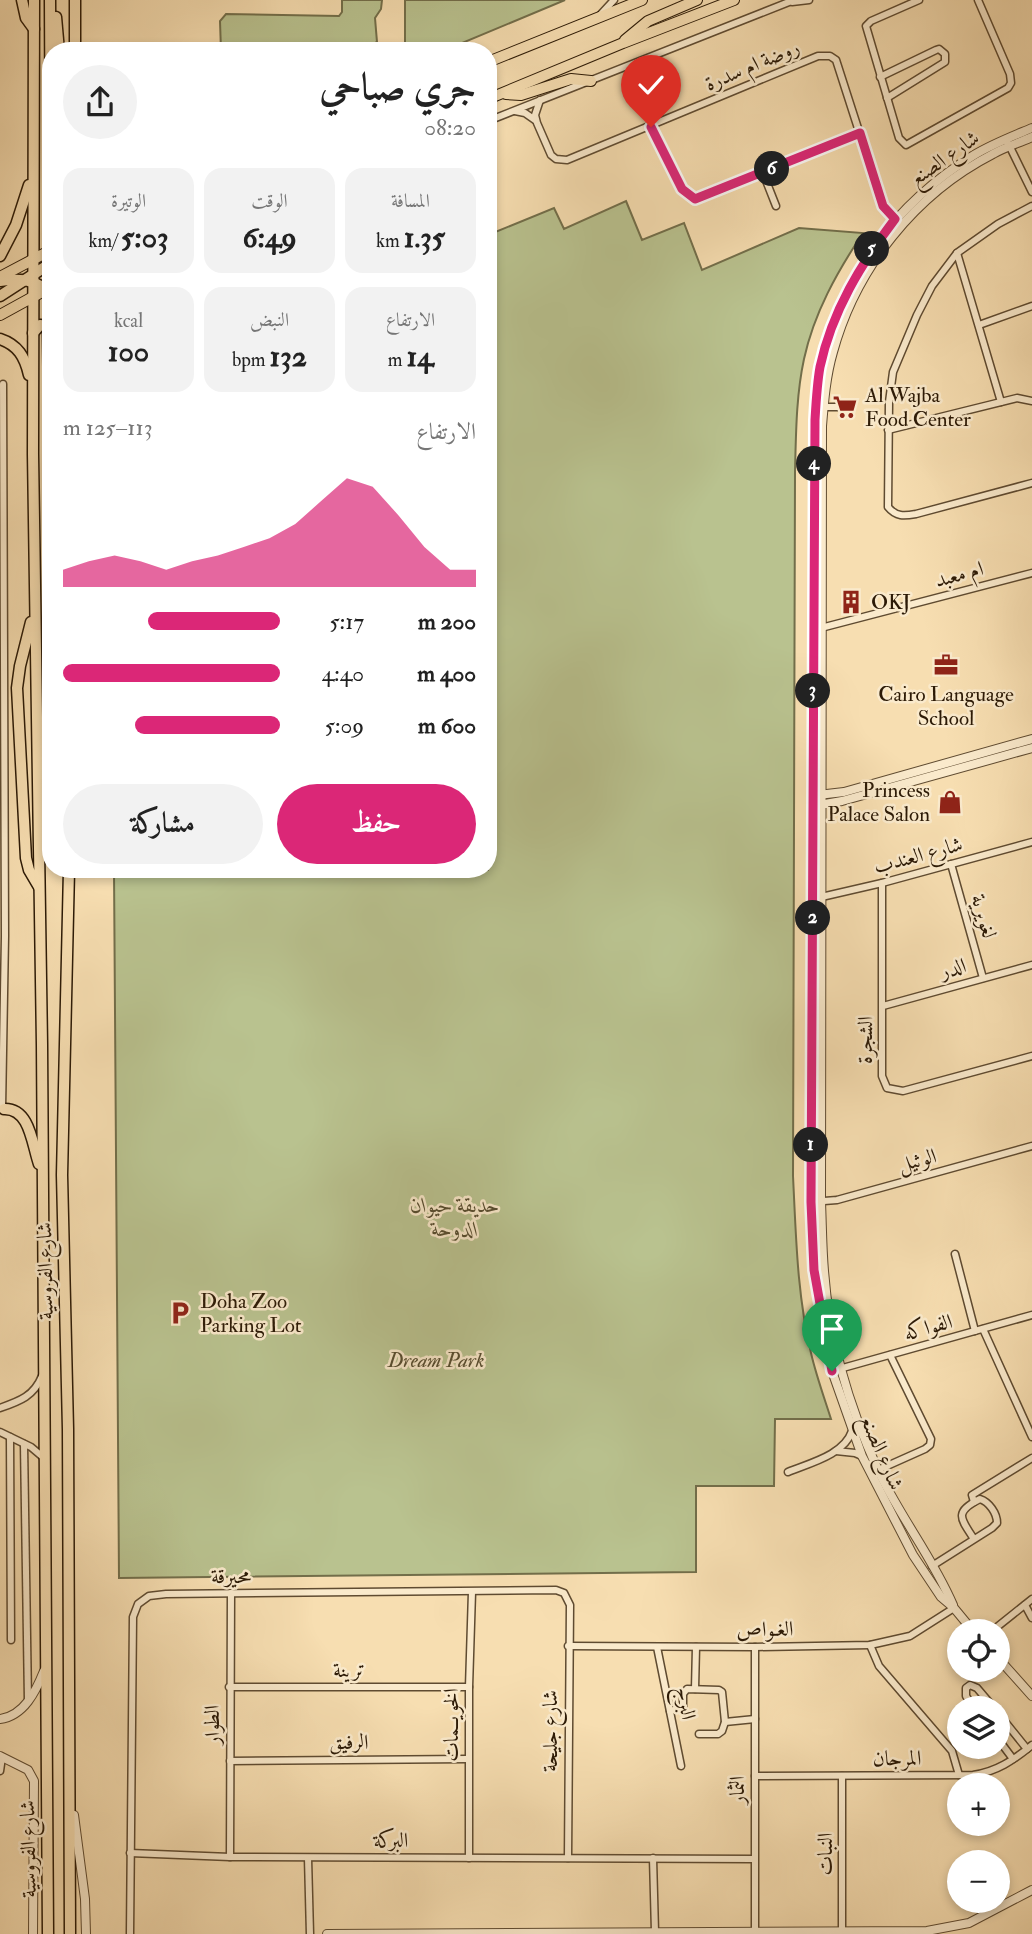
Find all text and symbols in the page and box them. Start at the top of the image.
street label: روضة ام سدرة [701,33,805,101]
pin [621,55,681,127]
text: جري صباحي [320,63,476,111]
button: share [63,65,137,139]
icon: check [632,66,670,104]
text: 08:20 [424,113,476,142]
street label: شارع الصنع [904,124,988,196]
pin: 6 [754,152,790,186]
text: 6 [767,156,776,180]
text: الوتيرة [111,189,146,213]
text: الوقت [251,189,288,213]
text: المسافة [391,189,430,213]
text: 5:03 [121,219,169,256]
text: 6:49 [242,219,297,256]
text: 1.35 [404,219,445,256]
text: /km [88,229,121,253]
text: km [376,229,404,253]
pin: 5 [854,232,890,266]
text: 5 [867,236,876,260]
text: النبض [250,308,289,332]
text: الارتفاع [386,308,435,332]
text: kcal [114,309,143,333]
text: 100 [108,333,149,370]
text: 132 [270,338,307,375]
text: 14 [406,338,433,375]
text: bpm [232,348,270,372]
text: m [388,348,406,372]
place label: Al Wajba Food Center [864,382,971,433]
supermarket icon: Al Wajba Food Center [831,393,859,421]
text: 113–125 m [63,413,153,442]
text: الارتفاع [416,417,476,446]
pin: 4 [796,447,832,482]
text: 4 [808,451,819,475]
street label: ام معبد [932,555,987,598]
building icon: OKJ [837,588,865,616]
place label: OKJ [871,589,911,616]
text: 5:17 [329,607,364,636]
text: 200 m [418,607,476,636]
office icon: Cairo Language School [932,651,960,679]
text: 4:40 [322,659,364,688]
text: 400 m [417,659,476,688]
pin: 3 [796,674,830,708]
text: 3 [809,678,816,702]
place label: Cairo Language School [878,681,1014,732]
text: 5:09 [325,711,364,740]
text: 600 m [418,711,476,740]
place label: Princess Palace Salon [827,777,930,828]
button: مشاركة [63,784,263,864]
button: حفظ [277,784,476,864]
shop icon: Princess Palace Salon [936,788,964,816]
street label: شارع العندب [871,831,967,884]
street label: لغويرية [964,891,1003,941]
pin: 2 [796,900,830,936]
text: 2 [808,905,817,929]
street label: الدر [935,952,969,986]
street label: الشجرة [852,1016,879,1064]
pin: 1 [794,1128,828,1162]
text: 1 [807,1132,814,1156]
street label: الوثيل [895,1142,940,1180]
park label: حديقة حيوان الدوحة [410,1192,500,1243]
street label: شارع الفروسية [31,1222,64,1320]
place label: Doha Zoo Parking Lot [200,1288,302,1339]
parking icon: Doha Zoo Parking Lot [166,1299,194,1327]
pin [802,1299,862,1371]
street label: الفواكه [901,1308,955,1347]
icon: arrive [813,1310,851,1348]
park label: Dream Park [387,1347,484,1374]
street label: شارع الصنع [849,1410,910,1496]
street label: محيرقة [211,1563,252,1590]
street label: الغـواص [736,1616,794,1643]
map controls [947,1619,1010,1913]
button: locate [947,1619,1010,1682]
street label: ترينة [333,1657,365,1684]
street label: البرج [664,1684,702,1723]
street label: الخويــمات [438,1688,465,1762]
street label: شارع جليحة [537,1690,568,1772]
button: layers [947,1696,1010,1759]
street label: الطوار [199,1705,226,1747]
street label: الرفيق [329,1729,369,1756]
street label: المرجان [872,1745,922,1772]
button: + [947,1773,1010,1836]
street label: الثمار [724,1776,751,1806]
street label: شارع الفروسية [14,1800,47,1898]
street label: البركة [373,1827,408,1854]
street label: النبات [812,1833,839,1875]
button: − [947,1850,1010,1913]

